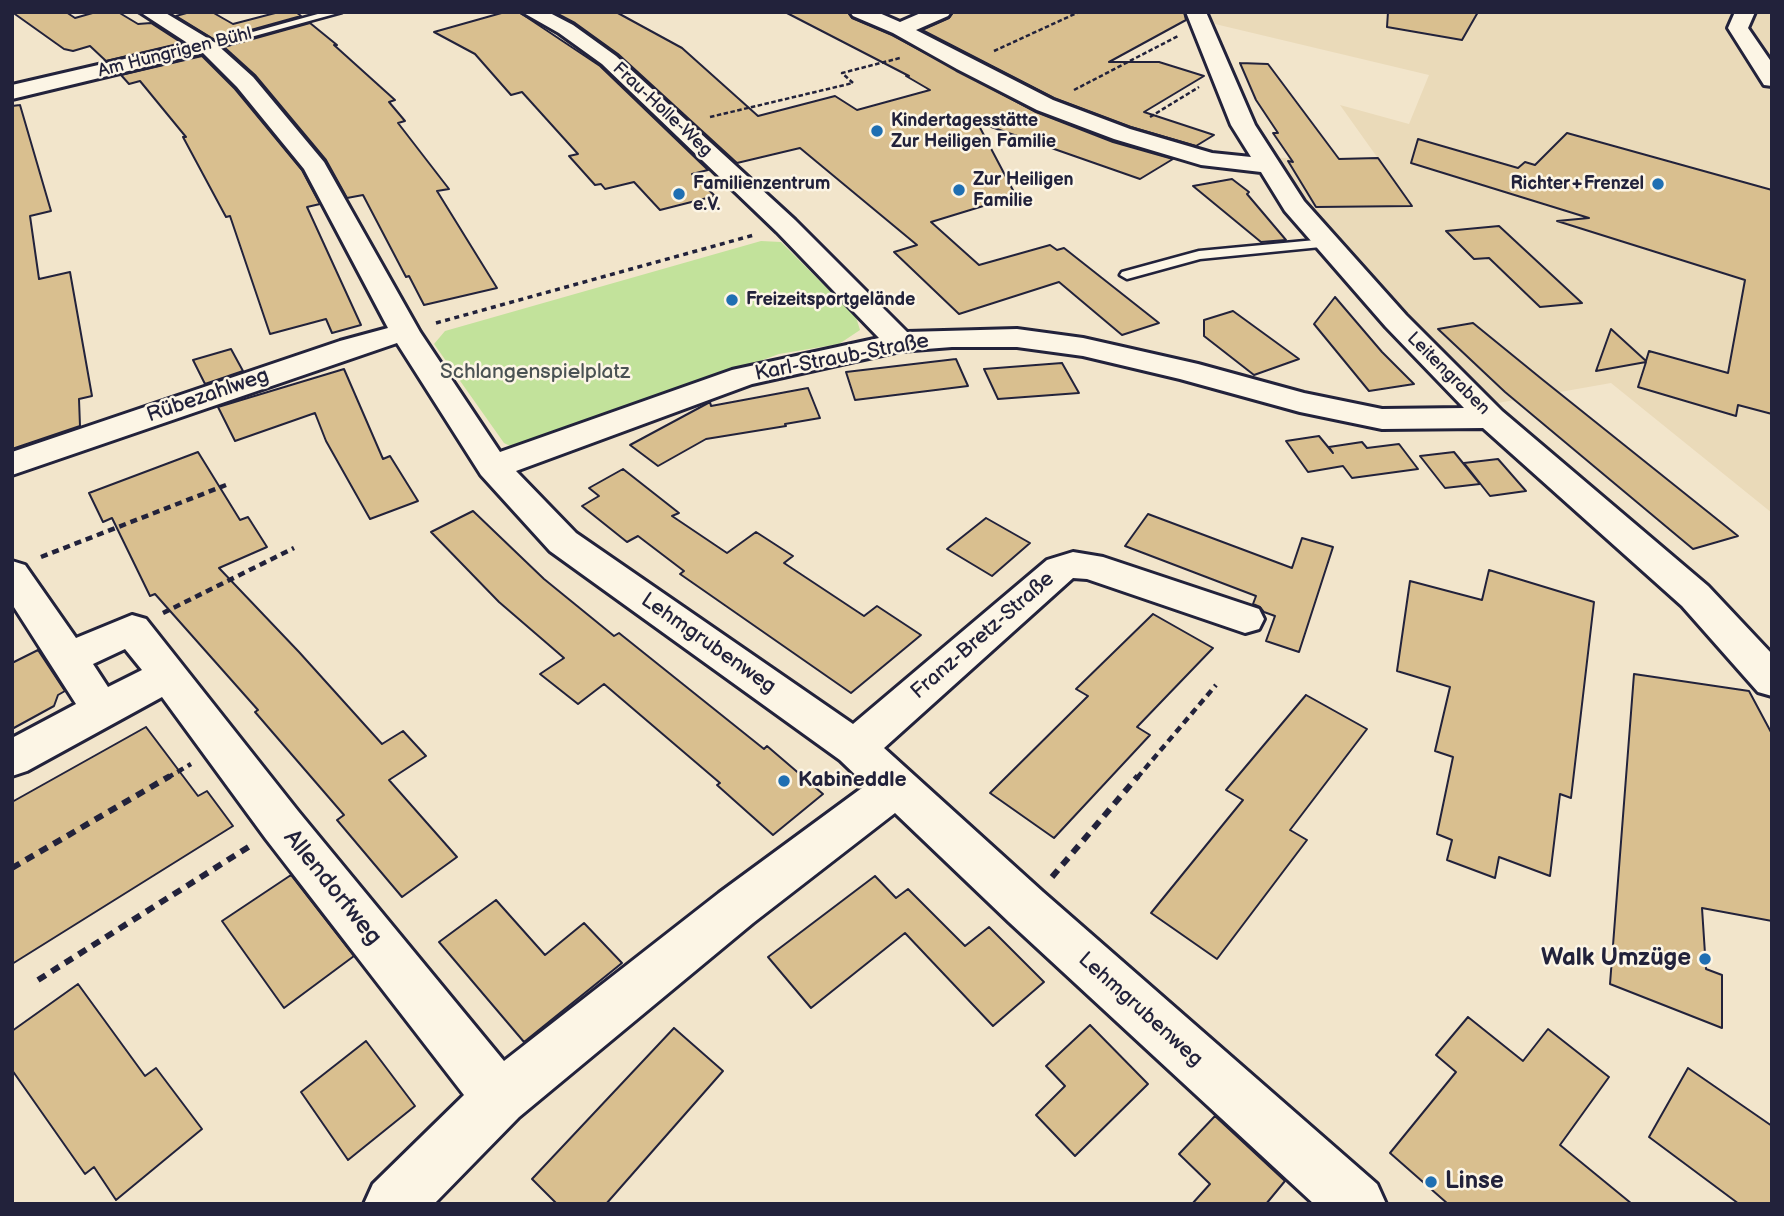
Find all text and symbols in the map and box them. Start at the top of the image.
street label: Am Hungrigen Bühl [96,23,254,83]
street label: Frau-Holle-Weg [608,58,716,162]
place label: Kindertagesstätte Zur Heiligen Familie [891,110,1056,152]
marker: Kindertagesstätte Zur Heiligen Familie [869,123,885,139]
place label: Zur Heiligen Familie [973,169,1074,212]
place label: Familienzentrum e.V. [693,173,830,216]
place label: Richter+Frenzel [1510,173,1644,195]
marker: Richter+Frenzel [1650,176,1666,192]
marker: Zur Heiligen Familie [951,182,967,198]
marker: Familienzentrum e.V. [671,186,687,202]
place label: Freizeitsportgelände [746,289,915,311]
marker: Freizeitsportgelände [724,292,740,308]
street label: Leitengraben [1402,328,1494,420]
street label: Karl-Straub-Straße [753,329,931,387]
park label: Schlangenspielplatz [440,360,630,386]
street label: Rübezahlweg [144,363,272,429]
street label: Franz-Bretz-Straße [906,567,1060,705]
street label: Lehmgrubenweg [636,588,780,700]
place label: Kabineddle [798,768,907,794]
marker: Kabineddle [776,773,792,789]
street label: Allendorfweg [277,824,387,952]
place label: Walk Umzüge [1541,945,1691,973]
street label: Lehmgrubenweg [1073,948,1207,1072]
marker: Walk Umzüge [1697,951,1713,967]
place label: Linse [1445,1168,1504,1196]
marker: Linse [1423,1174,1439,1190]

